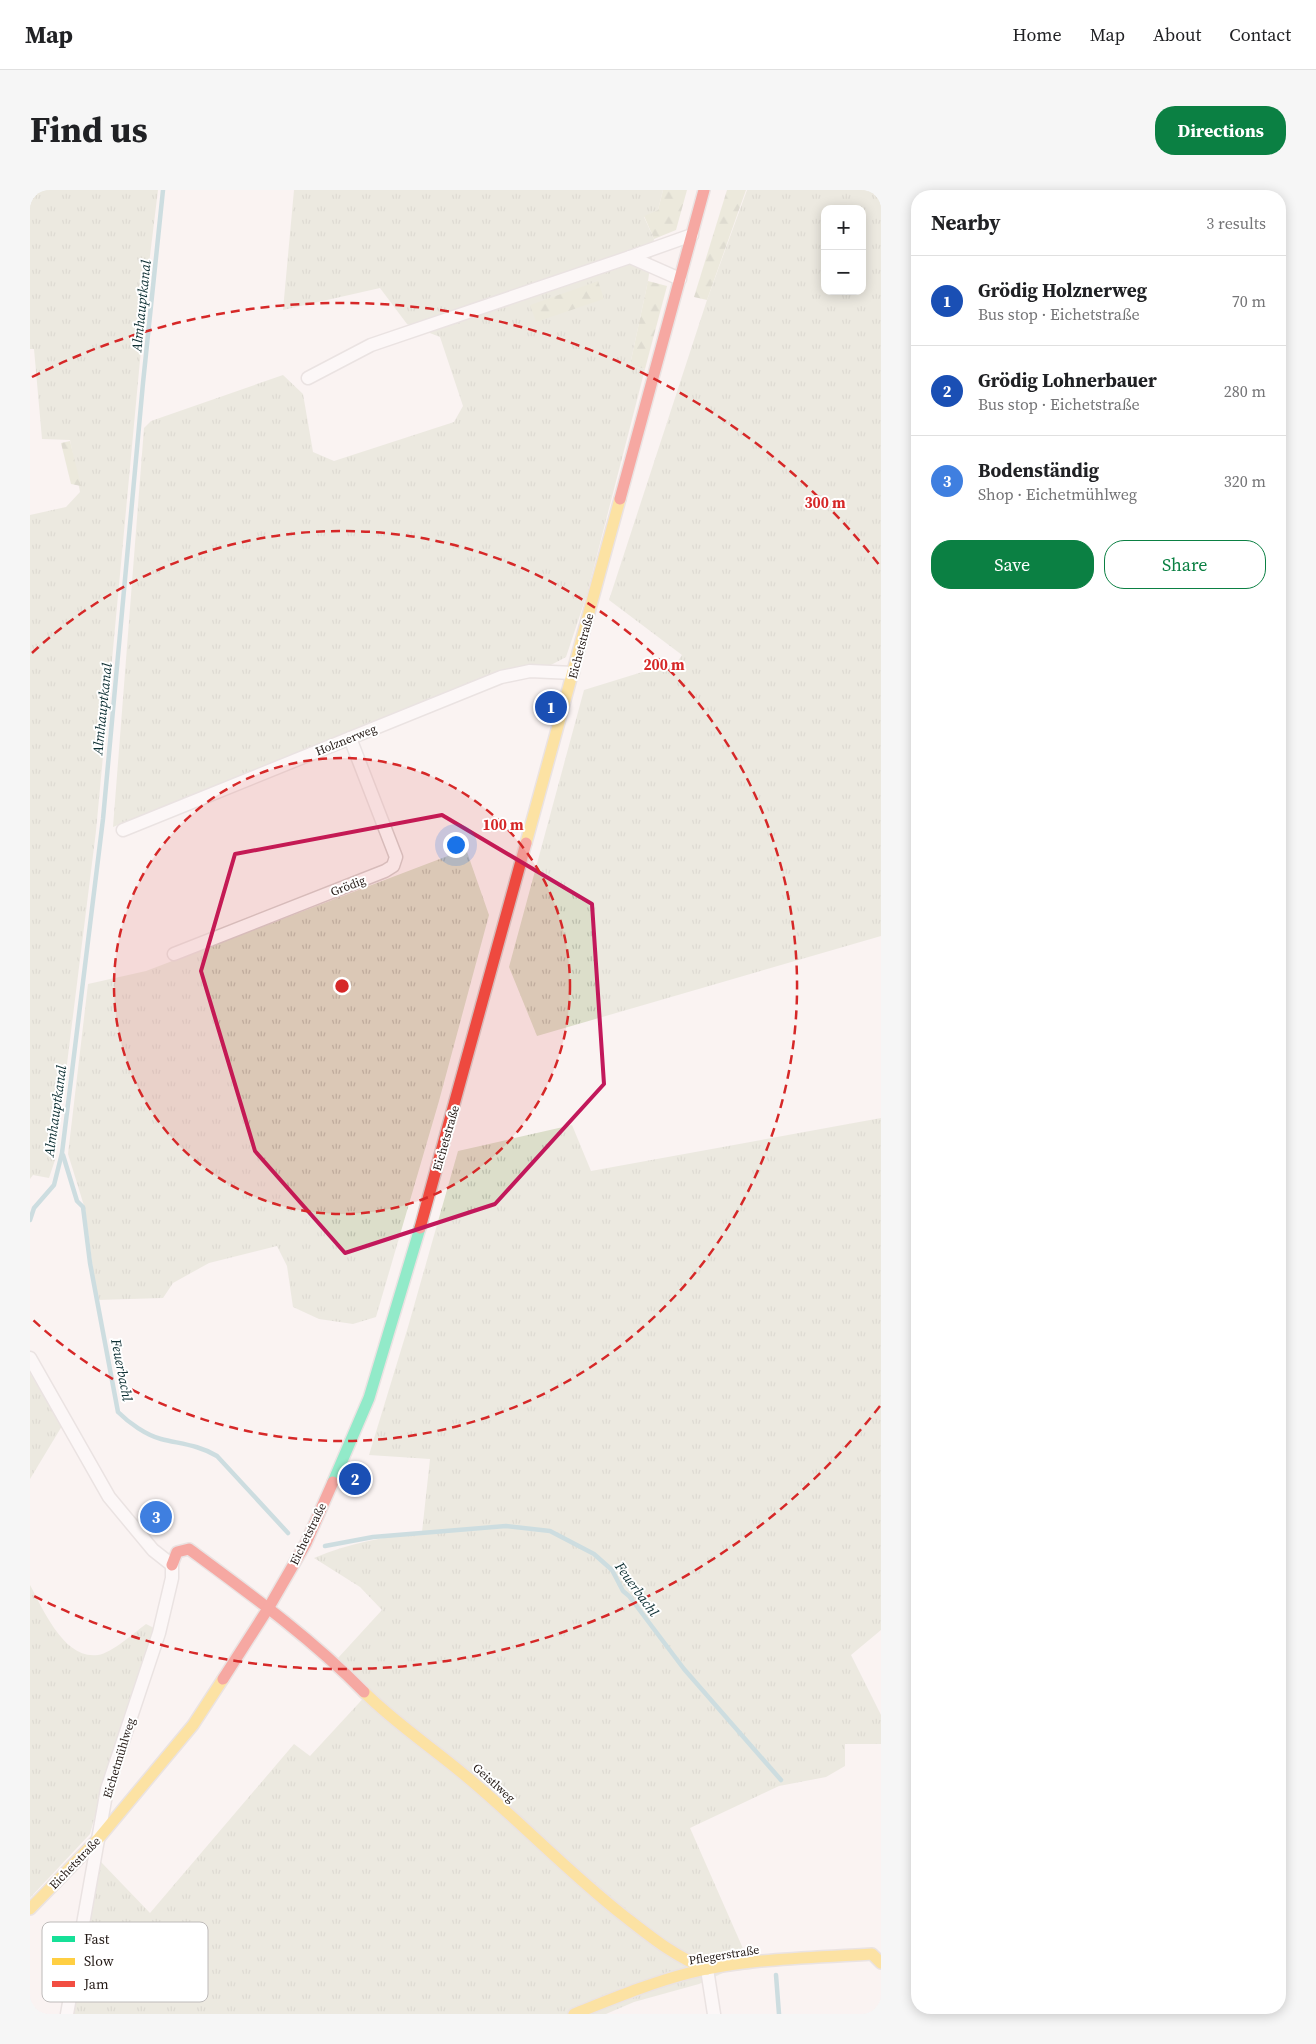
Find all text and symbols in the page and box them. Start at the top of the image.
text: Map [25,18,73,51]
text: Home [1013,22,1062,47]
text: Map [1090,22,1125,47]
text: About [1153,22,1201,47]
text: Contact [1229,22,1291,47]
text: Find us [30,106,148,154]
button: Directions [1155,106,1286,155]
map controls [821,205,866,295]
button: + [821,205,866,250]
text: Nearby [931,208,1001,237]
text: 3 results [1206,212,1266,234]
button: − [821,250,866,295]
water label: Almhauptkanal [126,259,156,354]
text: Grödig Holznerweg [978,277,1147,303]
text: 1 [943,290,951,312]
text: 70 m [1232,290,1266,312]
text: Bus stop · Eichetstraße [978,303,1140,325]
text: Grödig Lohnerbauer [978,367,1157,393]
text: 2 [943,380,951,402]
text: 280 m [1224,380,1266,402]
text: Bus stop · Eichetstraße [978,393,1140,415]
text: Bodenständig [978,457,1099,483]
text: 3 [943,470,951,492]
text: 320 m [1224,470,1266,492]
text: Shop · Eichetmühlweg [978,483,1137,505]
text: 300 m [804,492,846,513]
button: Save [931,540,1094,589]
button: Share [1104,540,1266,589]
street label: Eichetstraße [565,611,597,681]
text: 200 m [643,654,685,675]
water label: Almhauptkanal [87,662,117,757]
pin: 1 [535,688,567,726]
street label: Holznerweg [313,720,379,760]
text: 100 m [482,814,524,835]
your location [443,832,469,858]
street label: Grödig [328,872,368,900]
centre of rings [333,977,351,995]
water label: Almhauptkanal [39,1064,71,1159]
street label: Eichetstraße [429,1104,463,1172]
water label: Feuerbachl [106,1336,138,1403]
pin: 2 [339,1460,371,1498]
pin: 3 [140,1498,172,1536]
street label: Eichetstraße [286,1500,330,1568]
water label: Feuerbachl [610,1557,664,1620]
street label: Eichetmühlweg [99,1716,139,1800]
street label: Geistlweg [469,1760,519,1806]
street label: Eichetstraße [46,1833,104,1893]
legend [42,1922,208,2002]
text: Fast [84,1929,110,1949]
street label: Pflegerstraße [688,1942,760,1968]
text: Slow [84,1951,114,1971]
text: Jam [83,1974,109,1994]

